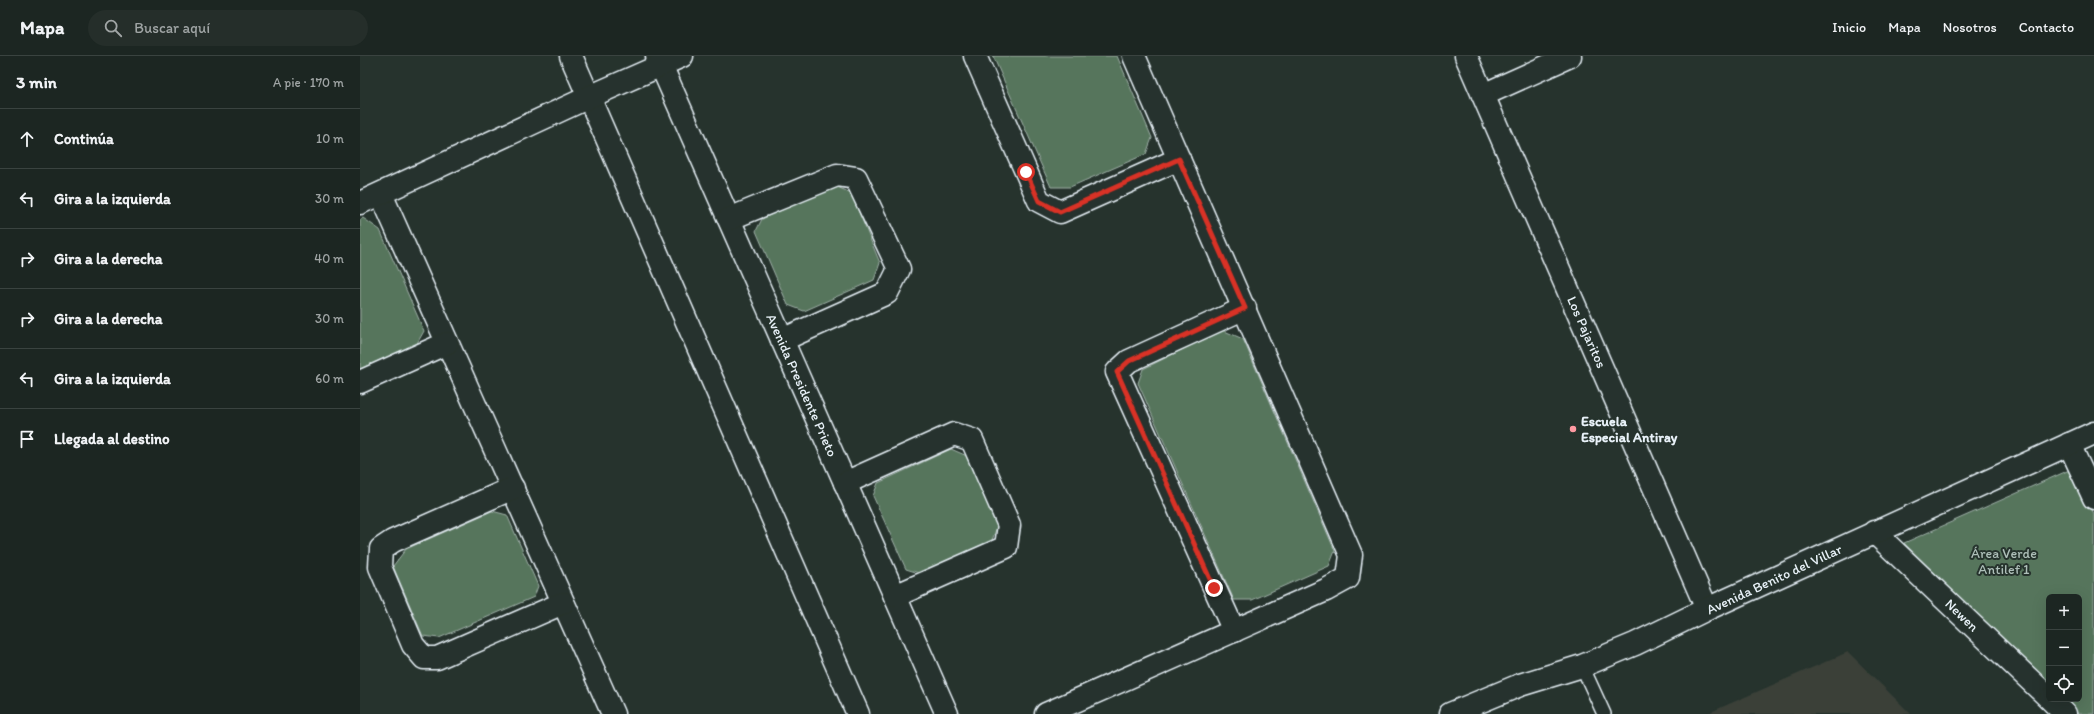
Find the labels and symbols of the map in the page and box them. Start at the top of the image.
route start [1017,163,1035,181]
street label: Los Pajaritos [1563,294,1610,371]
street label: Avenida Presidente Prieto [762,311,841,459]
place label: Escuela Especial Antiray [1581,413,1678,446]
marker: Escuela Especial Antiray [1568,424,1578,434]
street label: Avenida Benito del Villar [1704,540,1845,618]
park label: Área Verde Antilef 1 [1971,545,2037,578]
route end [1205,579,1223,597]
street label: Newen [1941,595,1982,636]

